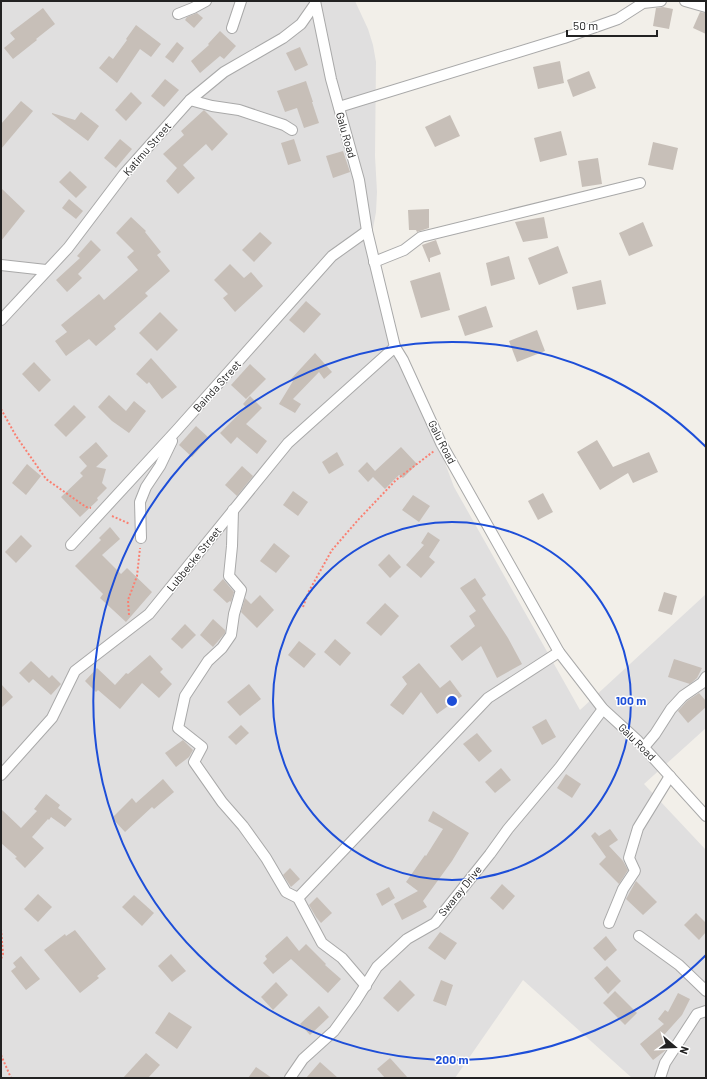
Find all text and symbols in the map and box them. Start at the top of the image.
scale bar [567,12,657,38]
text: 50 m [573,18,598,32]
street label: Galu Road [334,110,359,159]
street label: Katimu Street [120,119,173,178]
street label: Bainda Street [190,357,243,414]
street label: Galu Road [426,418,459,466]
street label: Lubbecke Street [164,524,224,593]
text: 100 m [616,693,646,707]
centre of rings [445,694,459,708]
street label: Galu Road [616,720,659,763]
street label: Swaray Drive [435,863,484,919]
north arrow [655,1027,695,1067]
text: N [678,1045,692,1056]
text: 200 m [436,1052,468,1066]

